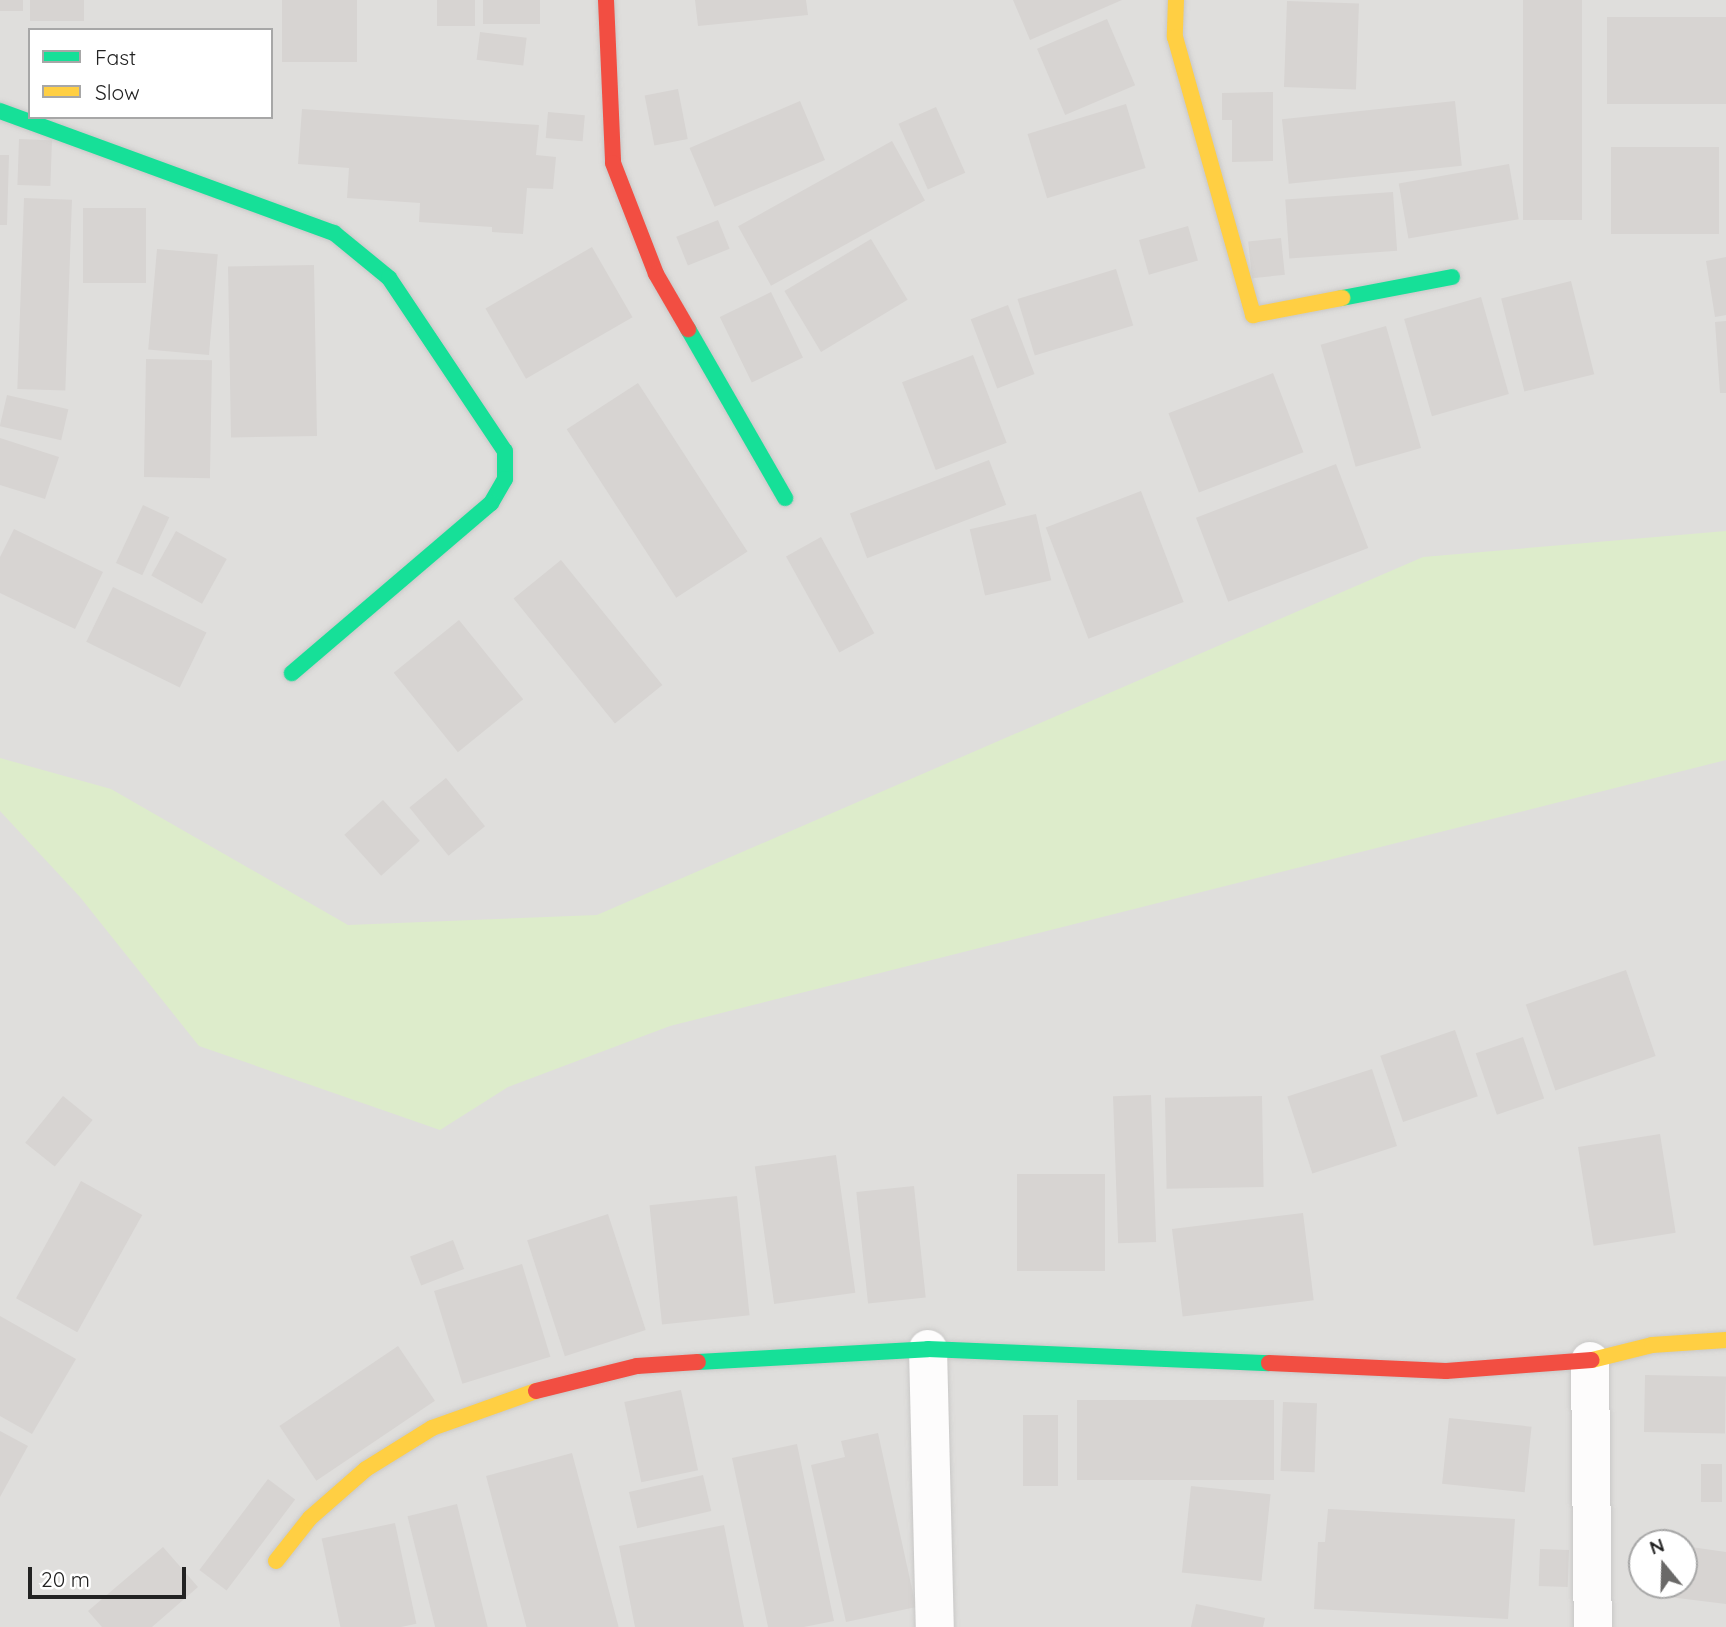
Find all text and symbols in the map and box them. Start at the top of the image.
legend [28,28,273,119]
text: Fast [95,44,136,70]
text: Slow [95,79,140,105]
north arrow [1628,1529,1698,1599]
text: N [1646,1532,1667,1560]
scale bar [32,1554,189,1598]
text: 20 m [41,1566,90,1592]

